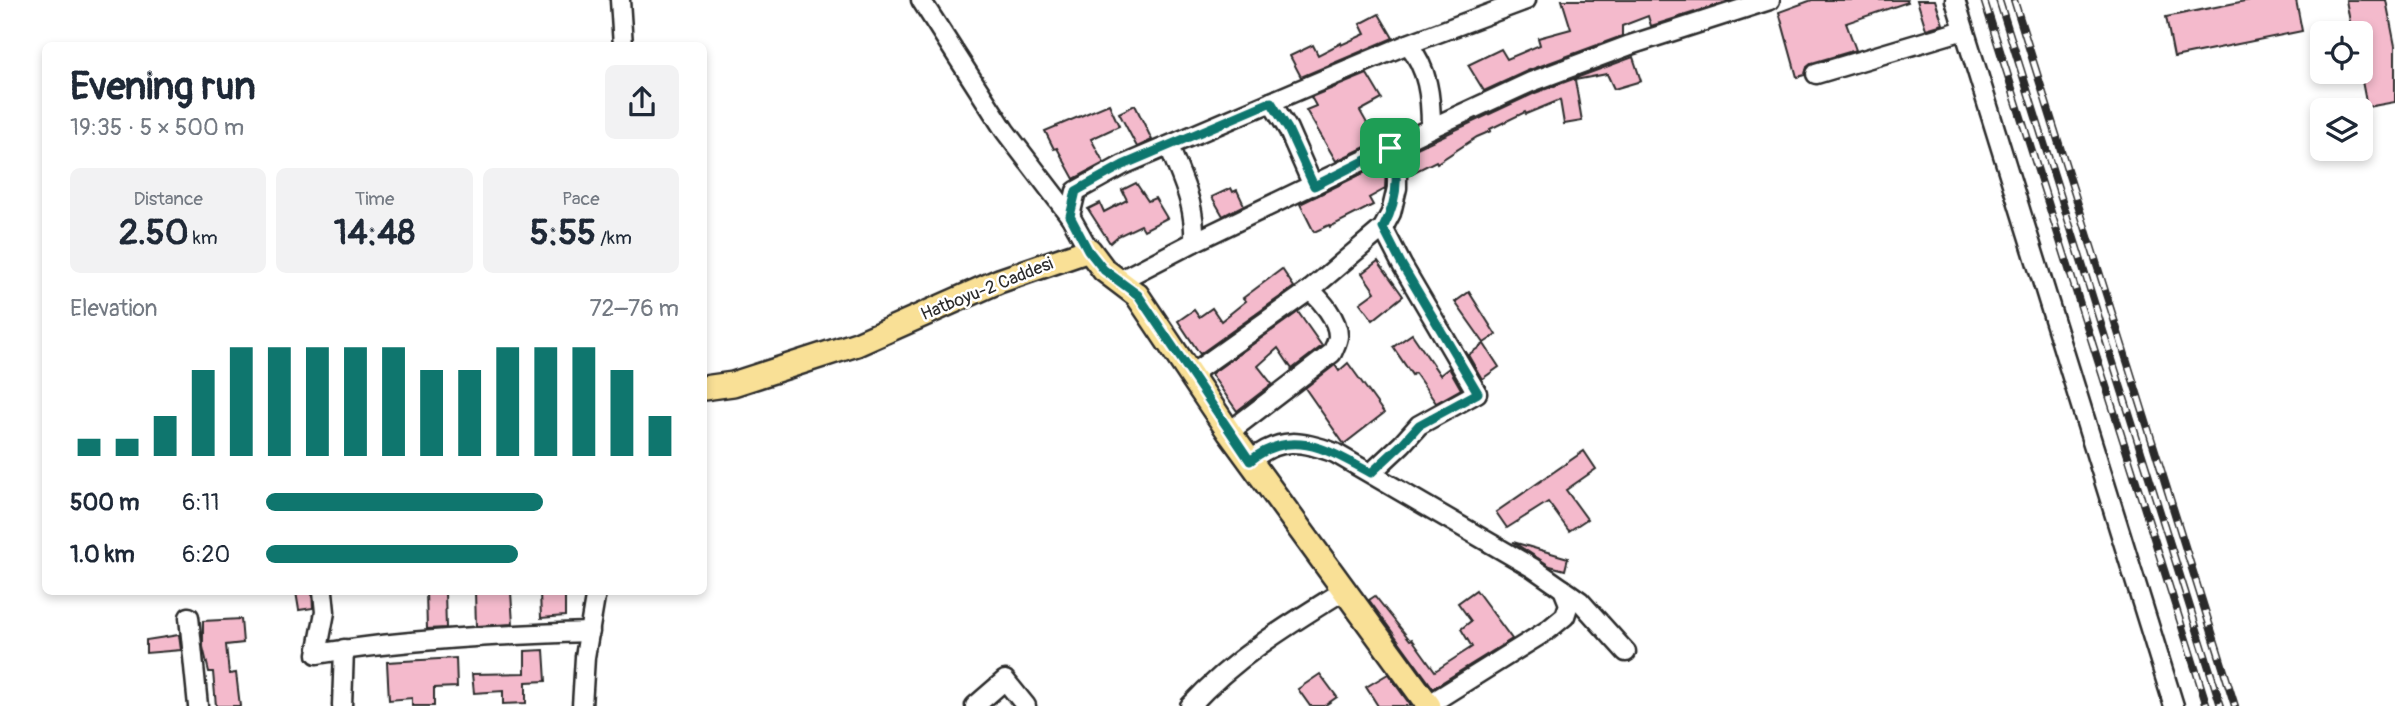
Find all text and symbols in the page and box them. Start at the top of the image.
map controls [2310,21,2373,161]
button: locate [2310,21,2373,84]
text: Evening run [70,63,256,111]
button: share [605,65,679,139]
button: layers [2310,98,2373,161]
text: 19:35 · 5 × 500 m [70,113,244,142]
pin [1360,118,1420,178]
icon: arrive [1371,129,1409,167]
text: Distance [133,187,203,211]
text: Time [355,187,394,211]
text: Pace [562,187,600,211]
text: 2.50 [119,211,189,255]
text: 14:48 [334,211,415,255]
text: 5:55 [530,211,596,255]
text: km [189,226,218,250]
text: /km [596,226,632,250]
street label: Hatboyu-2 Caddesi [917,252,1057,326]
text: Elevation [70,294,158,323]
text: 72–76 m [589,294,679,323]
text: 500 m [70,488,139,517]
text: 6:11 [182,488,220,517]
text: 1.0 km [70,540,135,569]
text: 6:20 [182,540,230,569]

